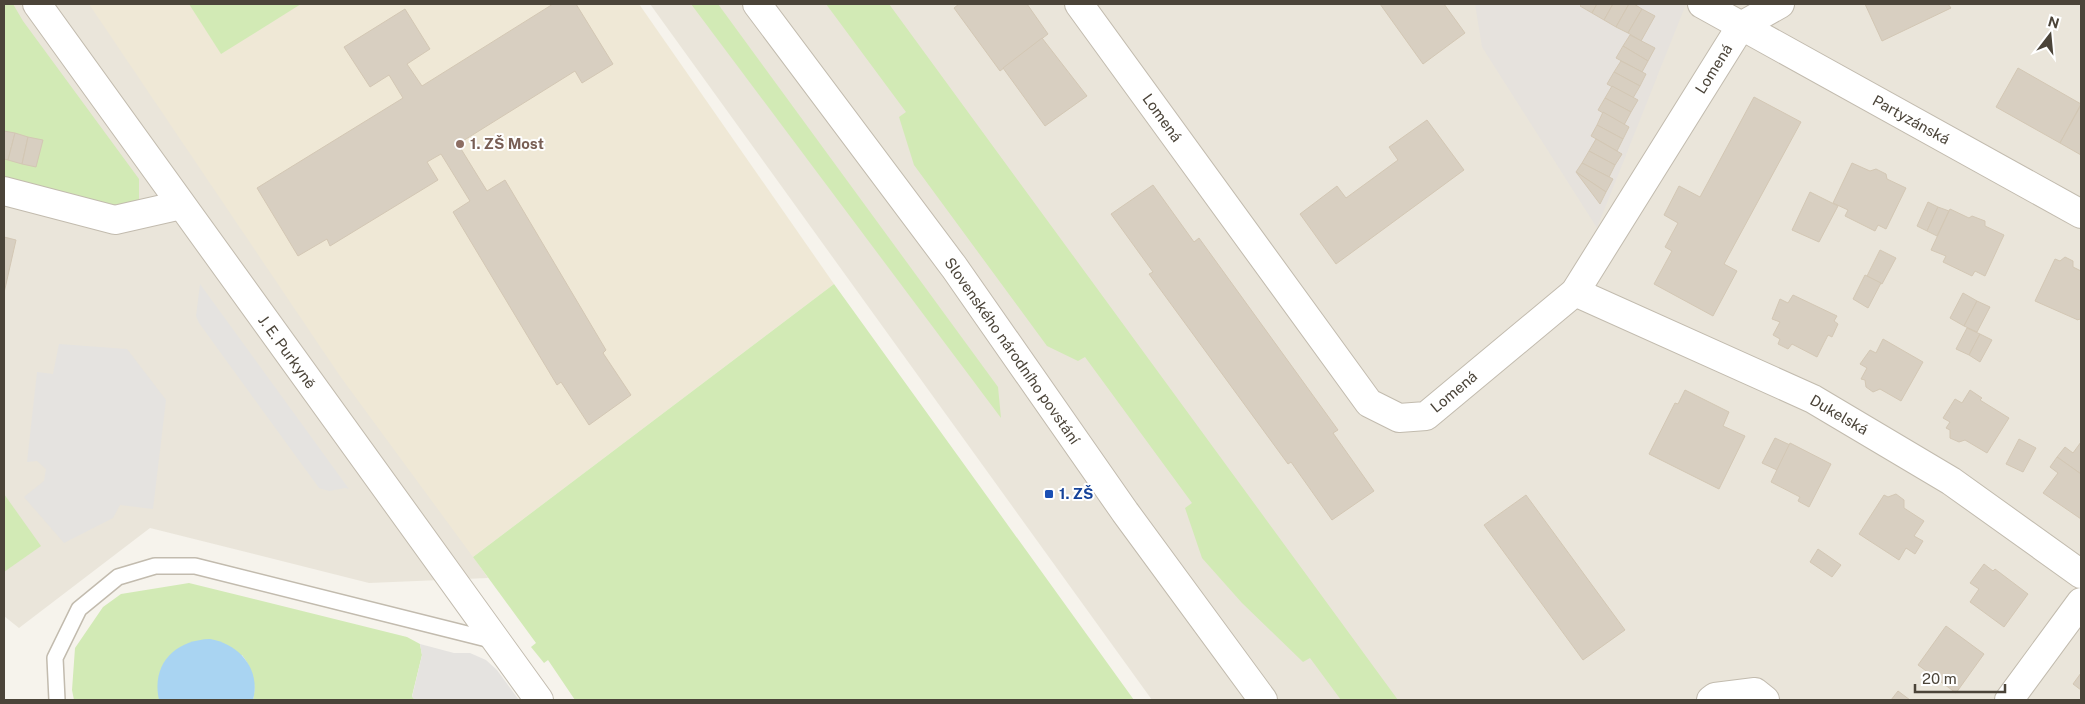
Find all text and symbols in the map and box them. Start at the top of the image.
north arrow [2025,10,2075,60]
text: N [2046,13,2061,32]
street label: Lomená [1692,41,1735,97]
street label: Lomená [1139,90,1186,145]
street label: Partyzánská [1870,91,1953,148]
place label: 1. ZŠ Most [470,135,544,152]
marker: 1. ZŠ Most [454,138,466,150]
street label: Slovenského národního povstání [941,254,1084,447]
street label: J. E. Purkyně [255,312,320,392]
street label: Lomená [1427,367,1480,416]
street label: Dukelská [1807,391,1871,438]
place label: 1. ZŠ [1059,485,1093,502]
marker: 1. ZŠ [1043,488,1055,500]
scale bar [1915,662,2005,694]
text: 20 m [1922,670,1957,687]

